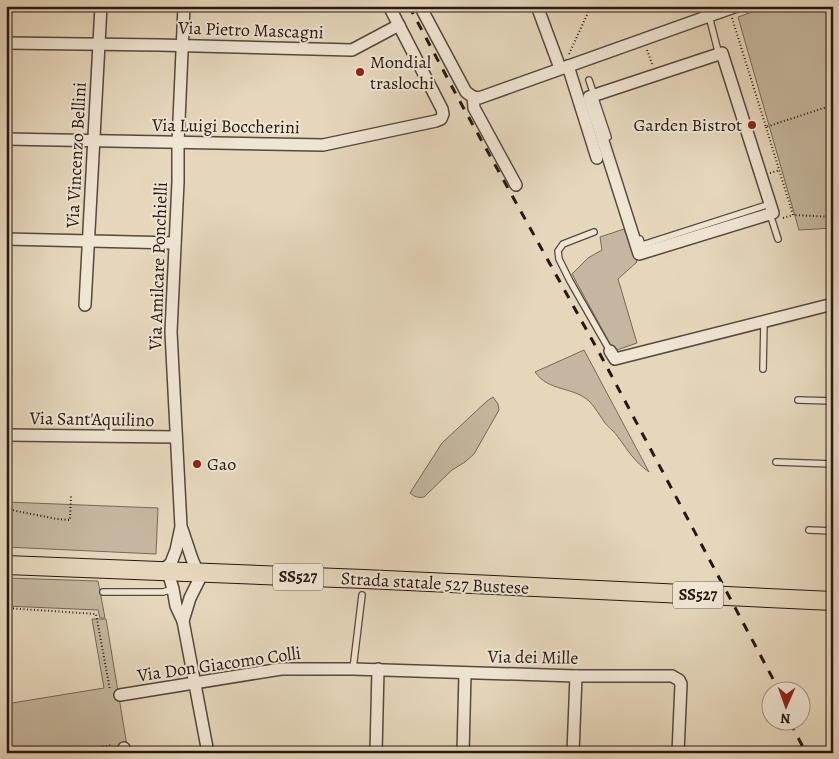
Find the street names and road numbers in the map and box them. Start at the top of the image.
street label: Via Pietro Mascagni [177,15,324,45]
street label: Via Vincenzo Bellini [60,81,92,230]
street label: Via Luigi Boccherini [151,113,300,139]
street label: Via Amilcare Ponchielli [143,182,173,351]
street label: Via Sant'Aquilino [28,406,155,432]
road number: SS527 [273,564,323,590]
street label: Strada statale 527 Bustese [340,566,530,600]
road number: SS527 [673,582,723,608]
street label: Via Don Giacomo Colli [135,641,302,688]
street label: Via dei Mille [486,644,579,670]

